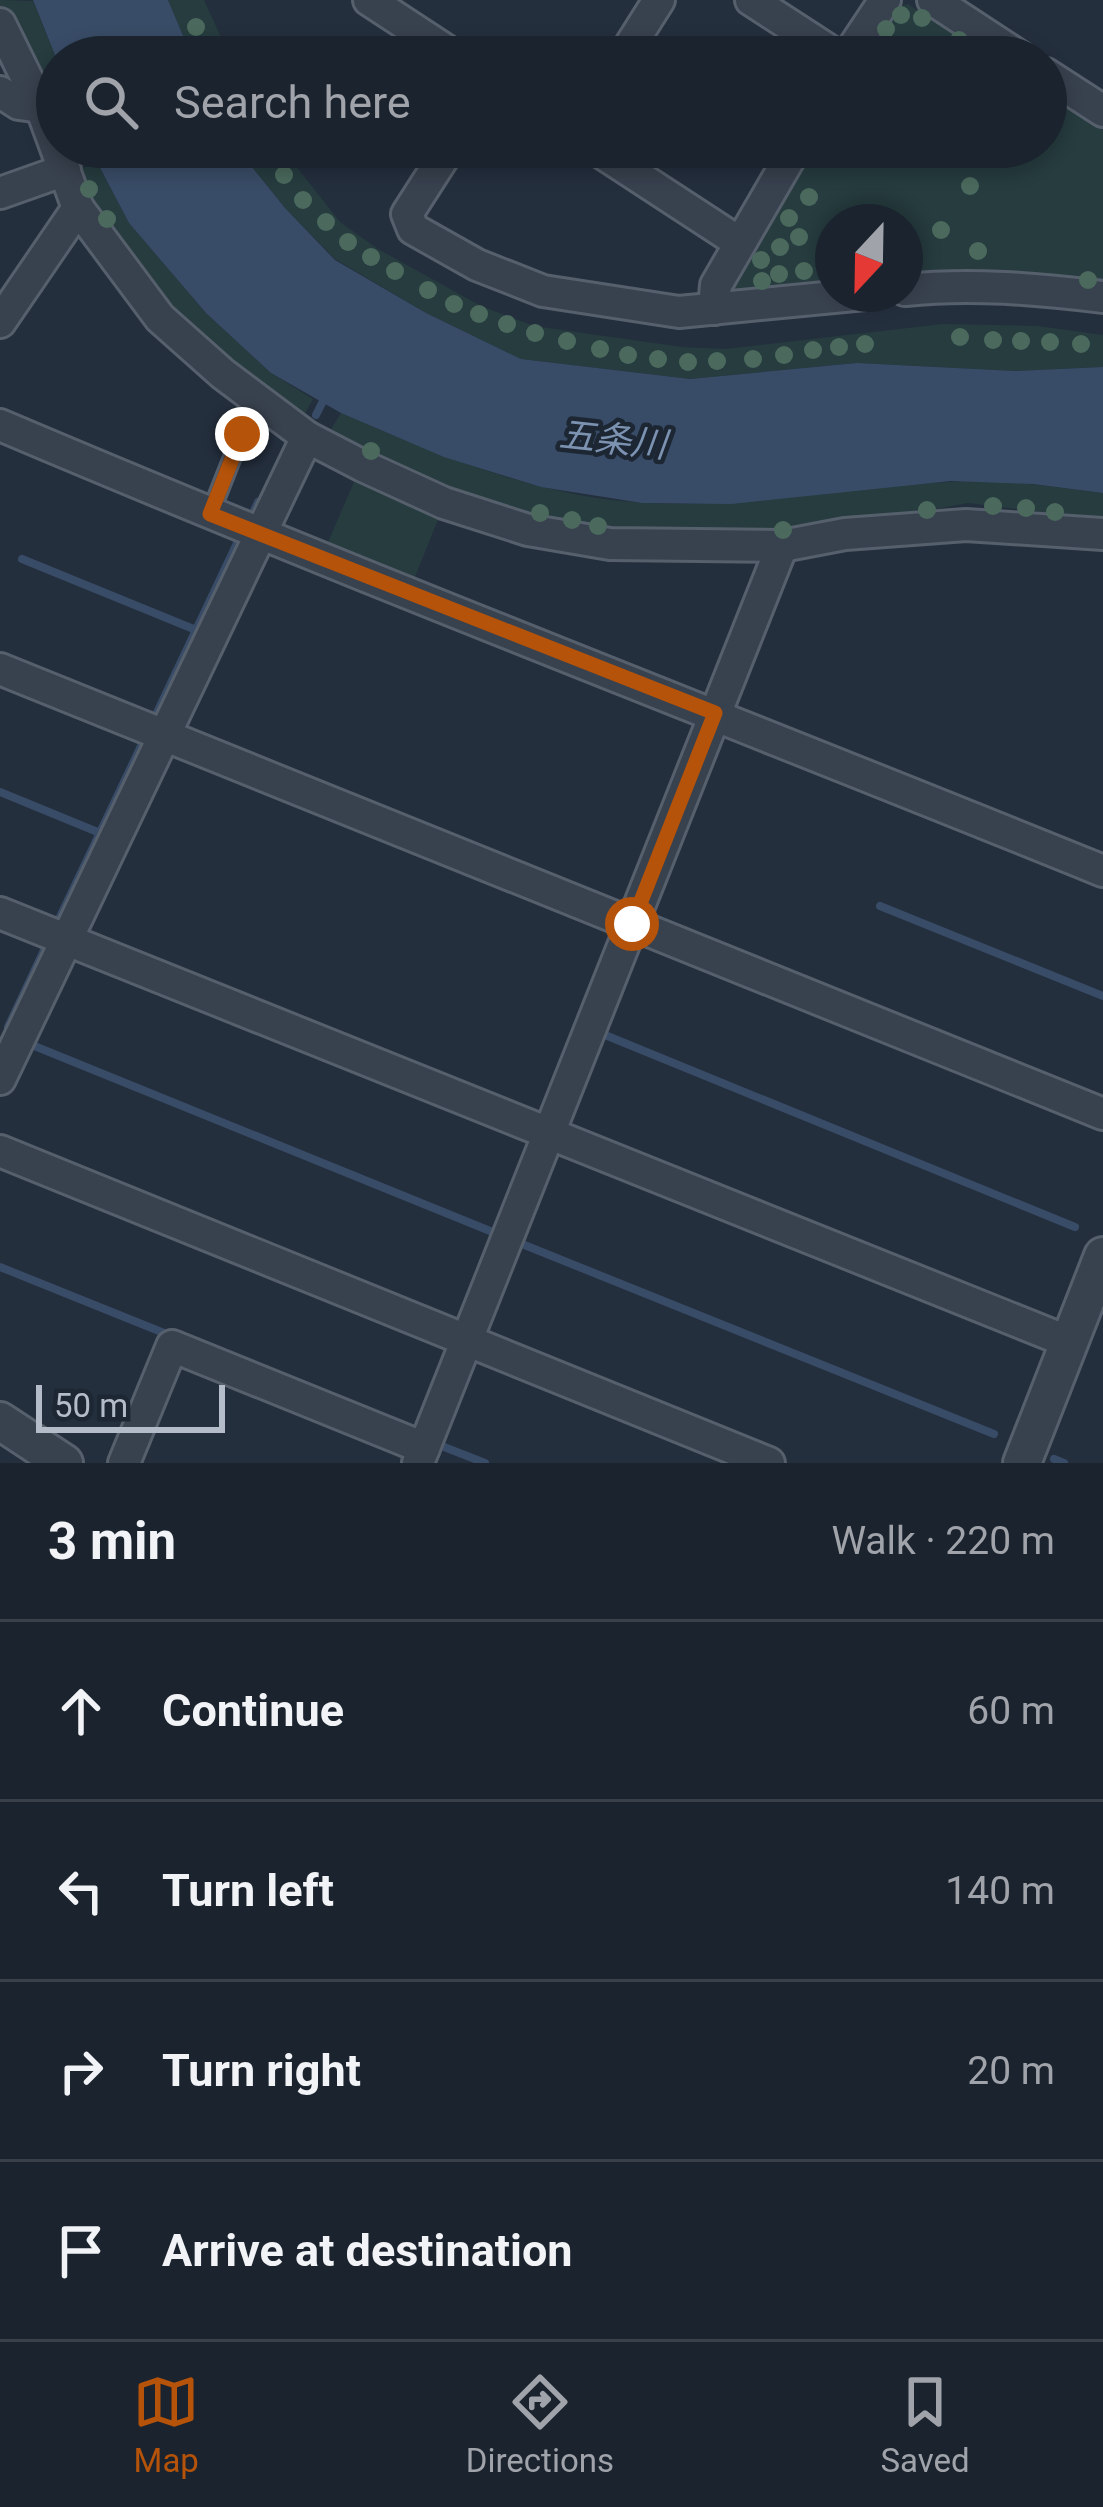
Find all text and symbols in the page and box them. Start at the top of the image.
search box [36,36,1067,168]
icon: search [78,69,144,135]
text: Search here [174,76,411,129]
north arrow [815,204,923,312]
route end [215,407,269,461]
water label: 五条川 [557,413,673,467]
route start [605,897,659,951]
scale bar [36,1379,225,1432]
text: 50 m [54,1386,128,1425]
text: 3 min [48,1512,176,1571]
text: Walk · 220 m [831,1518,1055,1564]
icon: ahead [48,1678,114,1744]
text: Continue [162,1684,344,1737]
text: 60 m [967,1688,1055,1734]
icon: left [48,1858,114,1924]
text: Turn left [162,1864,334,1917]
text: 140 m [945,1868,1055,1914]
icon: right [48,2038,114,2104]
text: Turn right [162,2044,361,2097]
text: 20 m [967,2048,1055,2094]
icon: arrive [48,2218,114,2284]
text: Arrive at destination [162,2224,573,2277]
tab: Map [133,2369,199,2480]
tab: Directions [466,2369,614,2480]
tab: Saved [881,2369,970,2480]

